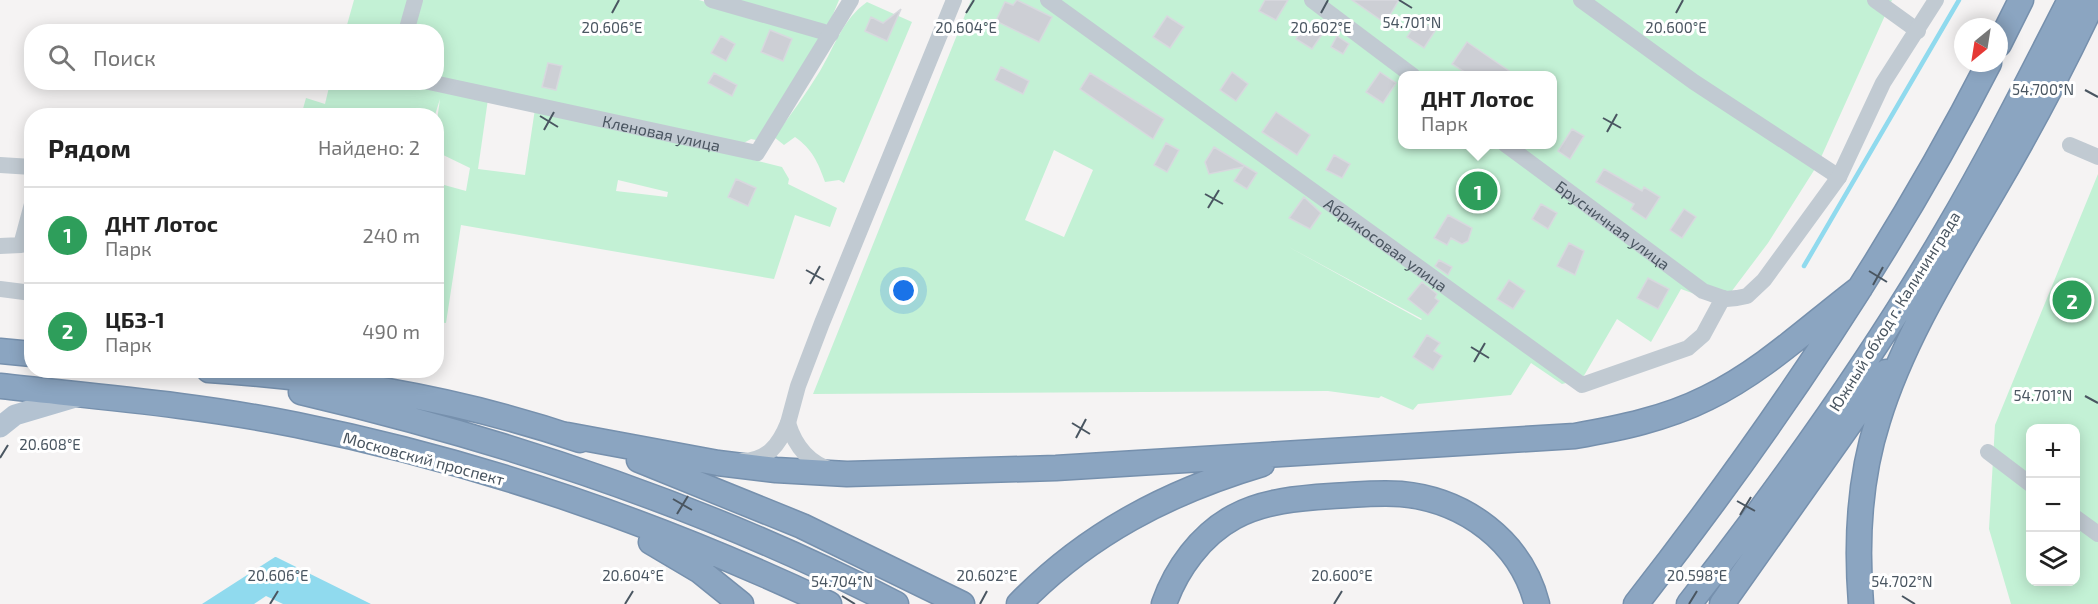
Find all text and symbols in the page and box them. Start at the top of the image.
text: 54.701°N [1383,13,1441,31]
text: 20.606°E [582,18,642,36]
text: 20.604°E [935,18,997,36]
text: 20.602°E [1291,18,1351,36]
text: 20.600°E [1645,18,1707,36]
north arrow [1954,18,2008,72]
search box [24,24,444,90]
icon: search [45,41,78,74]
text: Поиск [93,44,156,70]
popup [1398,71,1557,149]
text: 54.700°N [2012,80,2074,98]
text: ДНТ Лотос [1421,85,1534,111]
street label: Кленовая улица [601,110,722,154]
text: Парк [1421,111,1468,135]
text: Рядом [48,132,131,163]
text: Найдено: 2 [318,135,420,159]
pin: 1 [1458,168,1498,213]
street label: Брусничная улица [1553,176,1674,273]
street label: Абрикосовая улица [1321,193,1451,295]
street label: Южный обход г. Калининграда [1824,208,1964,414]
text: ДНТ Лотос [105,210,218,236]
text: 1 [63,223,72,247]
text: 240 m [362,223,420,247]
text: Парк [105,236,152,260]
your location [889,276,918,305]
pin: 2 [2052,278,2092,322]
text: ЦБЗ-1 [105,306,165,332]
text: 2 [62,319,73,343]
text: 490 m [362,319,420,343]
text: Парк [105,332,152,356]
text: 54.701°N [2014,386,2072,404]
map controls [2026,424,2080,586]
button: + [2026,424,2080,478]
street label: Московский проспект [341,427,507,489]
text: 20.608°E [19,435,81,453]
button: − [2026,478,2080,532]
button: layers [2026,532,2080,586]
text: 20.606°E [248,566,308,584]
text: 20.604°E [602,566,664,584]
text: 20.602°E [957,566,1017,584]
text: 20.600°E [1311,566,1373,584]
text: 20.598°E [1667,566,1727,584]
text: 54.704°N [811,572,873,590]
text: 54.702°N [1871,572,1933,590]

